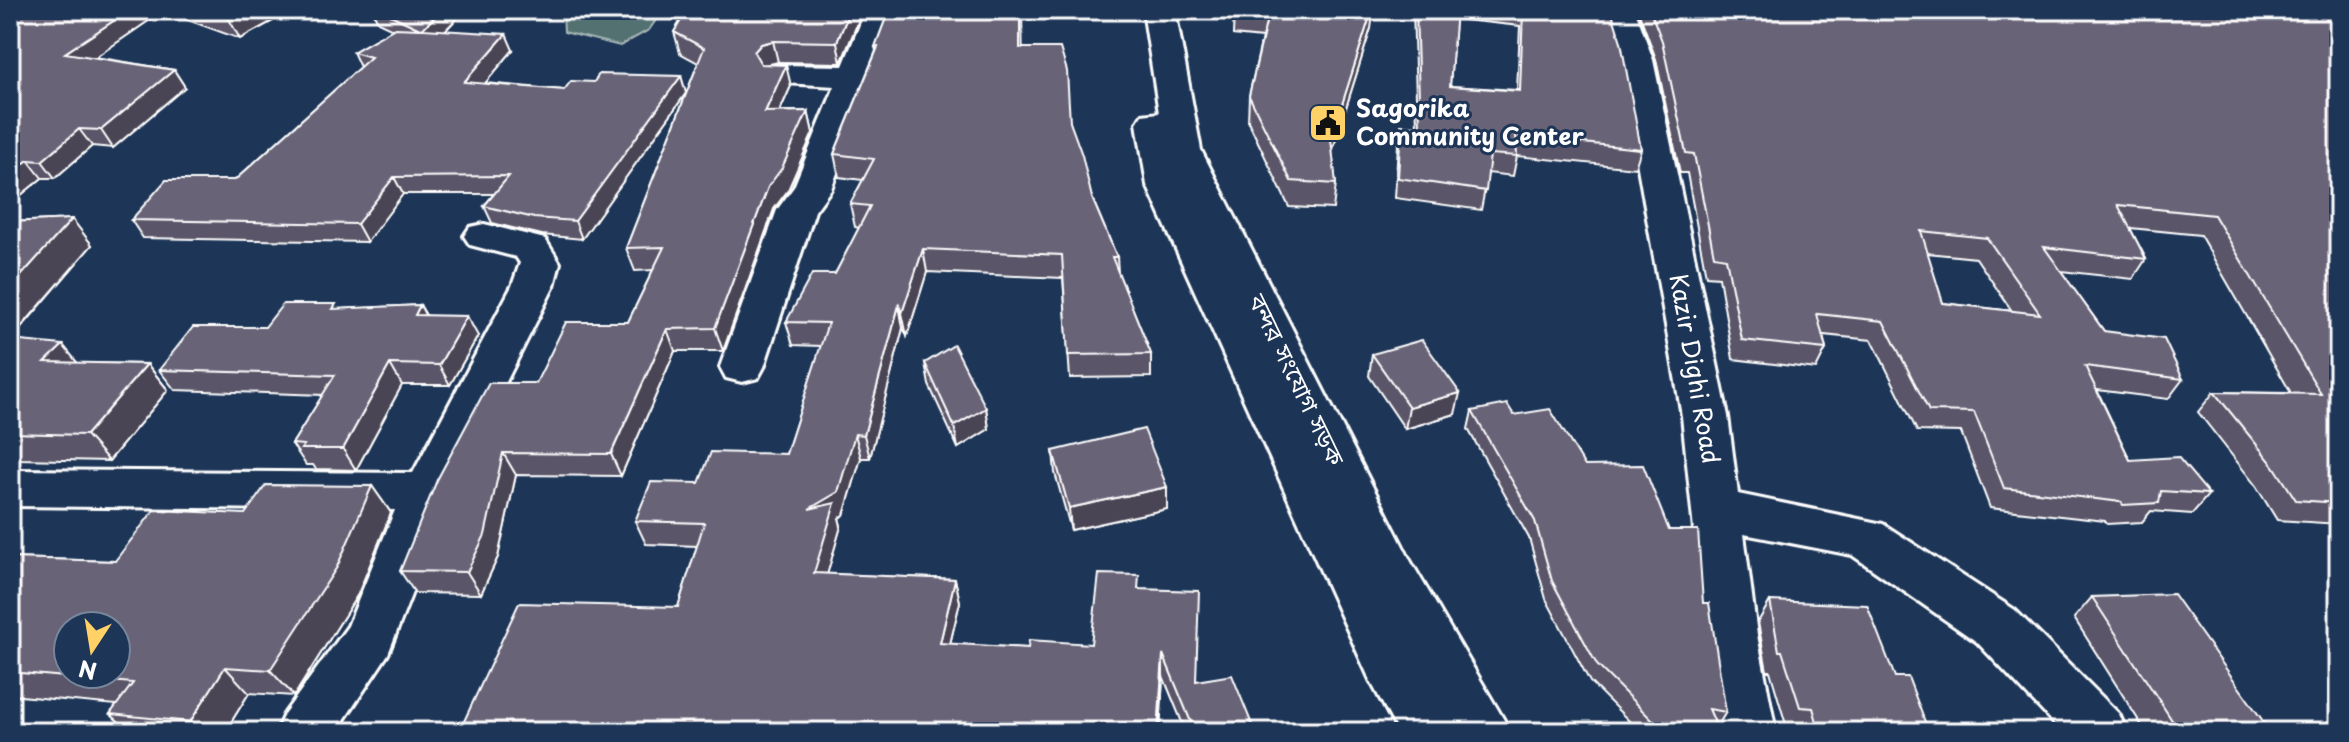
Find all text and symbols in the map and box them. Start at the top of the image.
place label: Sagorika Community Center [1356,89,1585,153]
public building icon: Sagorika Community Center [1307,102,1349,144]
street label: Kazir Dighi Road [1662,271,1730,467]
street label: বন্দর সংযোগ সড়ক [1240,286,1355,472]
north arrow [52,610,132,690]
text: N [76,653,99,689]

